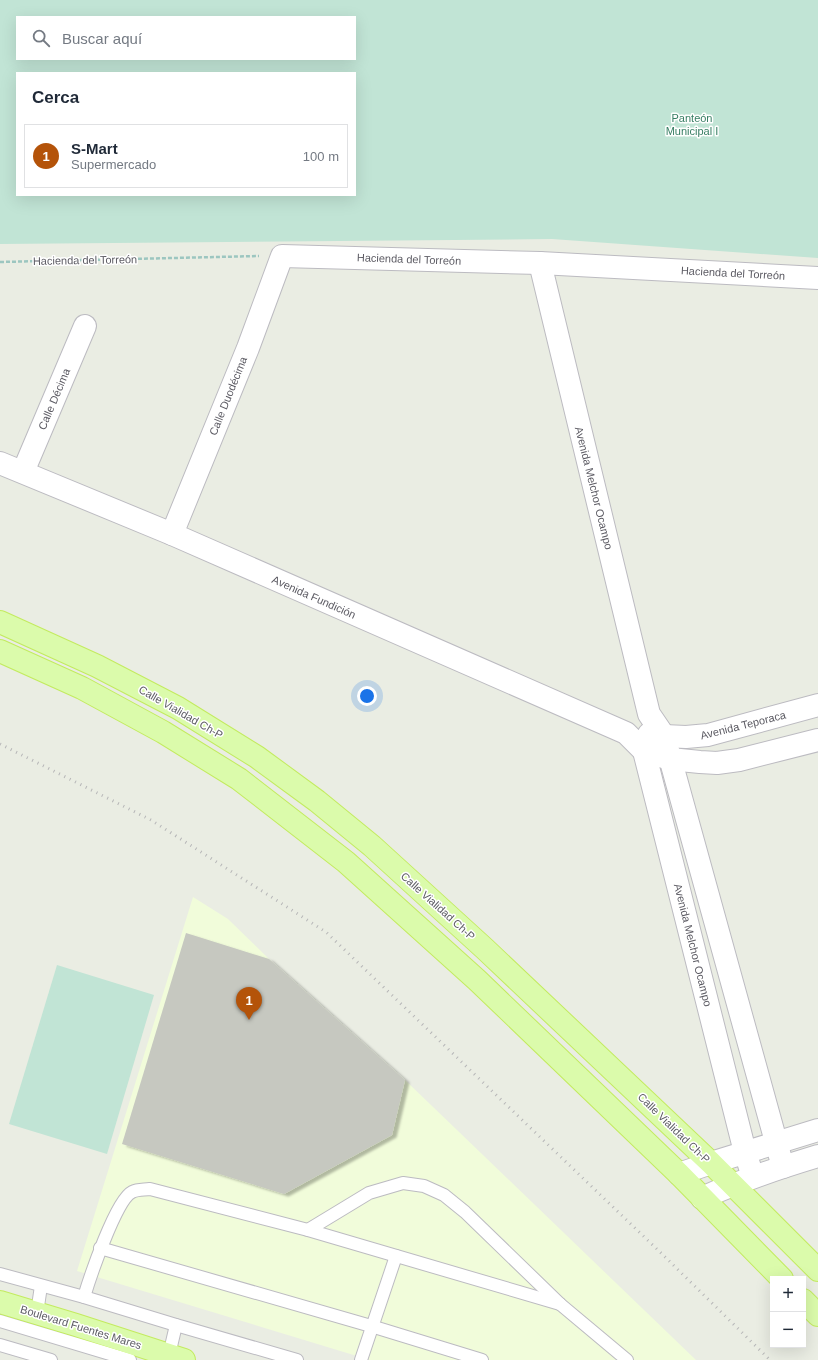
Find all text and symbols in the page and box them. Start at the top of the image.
search box [16,16,356,60]
icon: search [30,27,52,49]
text: Buscar aquí [62,30,142,47]
text: Cerca [32,88,79,107]
park label: Panteón Municipal I [666,112,718,137]
text: S-Mart [71,140,118,157]
text: 1 [42,149,50,164]
text: 100 m [303,149,339,164]
text: Supermercado [71,157,156,172]
street label: Hacienda del Torreón [357,251,461,267]
street label: Hacienda del Torreón [33,253,137,267]
street label: Hacienda del Torreón [681,264,785,282]
street label: Calle Duodécima [207,354,250,437]
street label: Calle Décima [36,366,73,431]
street label: Avenida Melchor Ocampo [573,425,615,551]
street label: Avenida Fundición [270,573,358,621]
street label: Calle Vialidad Ch-P [137,683,225,741]
your location [357,686,377,706]
street label: Avenida Teporaca [699,708,788,741]
street label: Calle Vialidad Ch-P [399,870,477,942]
street label: Avenida Melchor Ocampo [672,882,714,1008]
pin: 1 [236,987,262,1020]
street label: Calle Vialidad Ch-P [636,1091,712,1165]
map controls [770,1276,806,1348]
button: + [770,1276,806,1312]
street label: Boulevard Fuentes Mares [19,1303,143,1351]
button: − [770,1312,806,1348]

